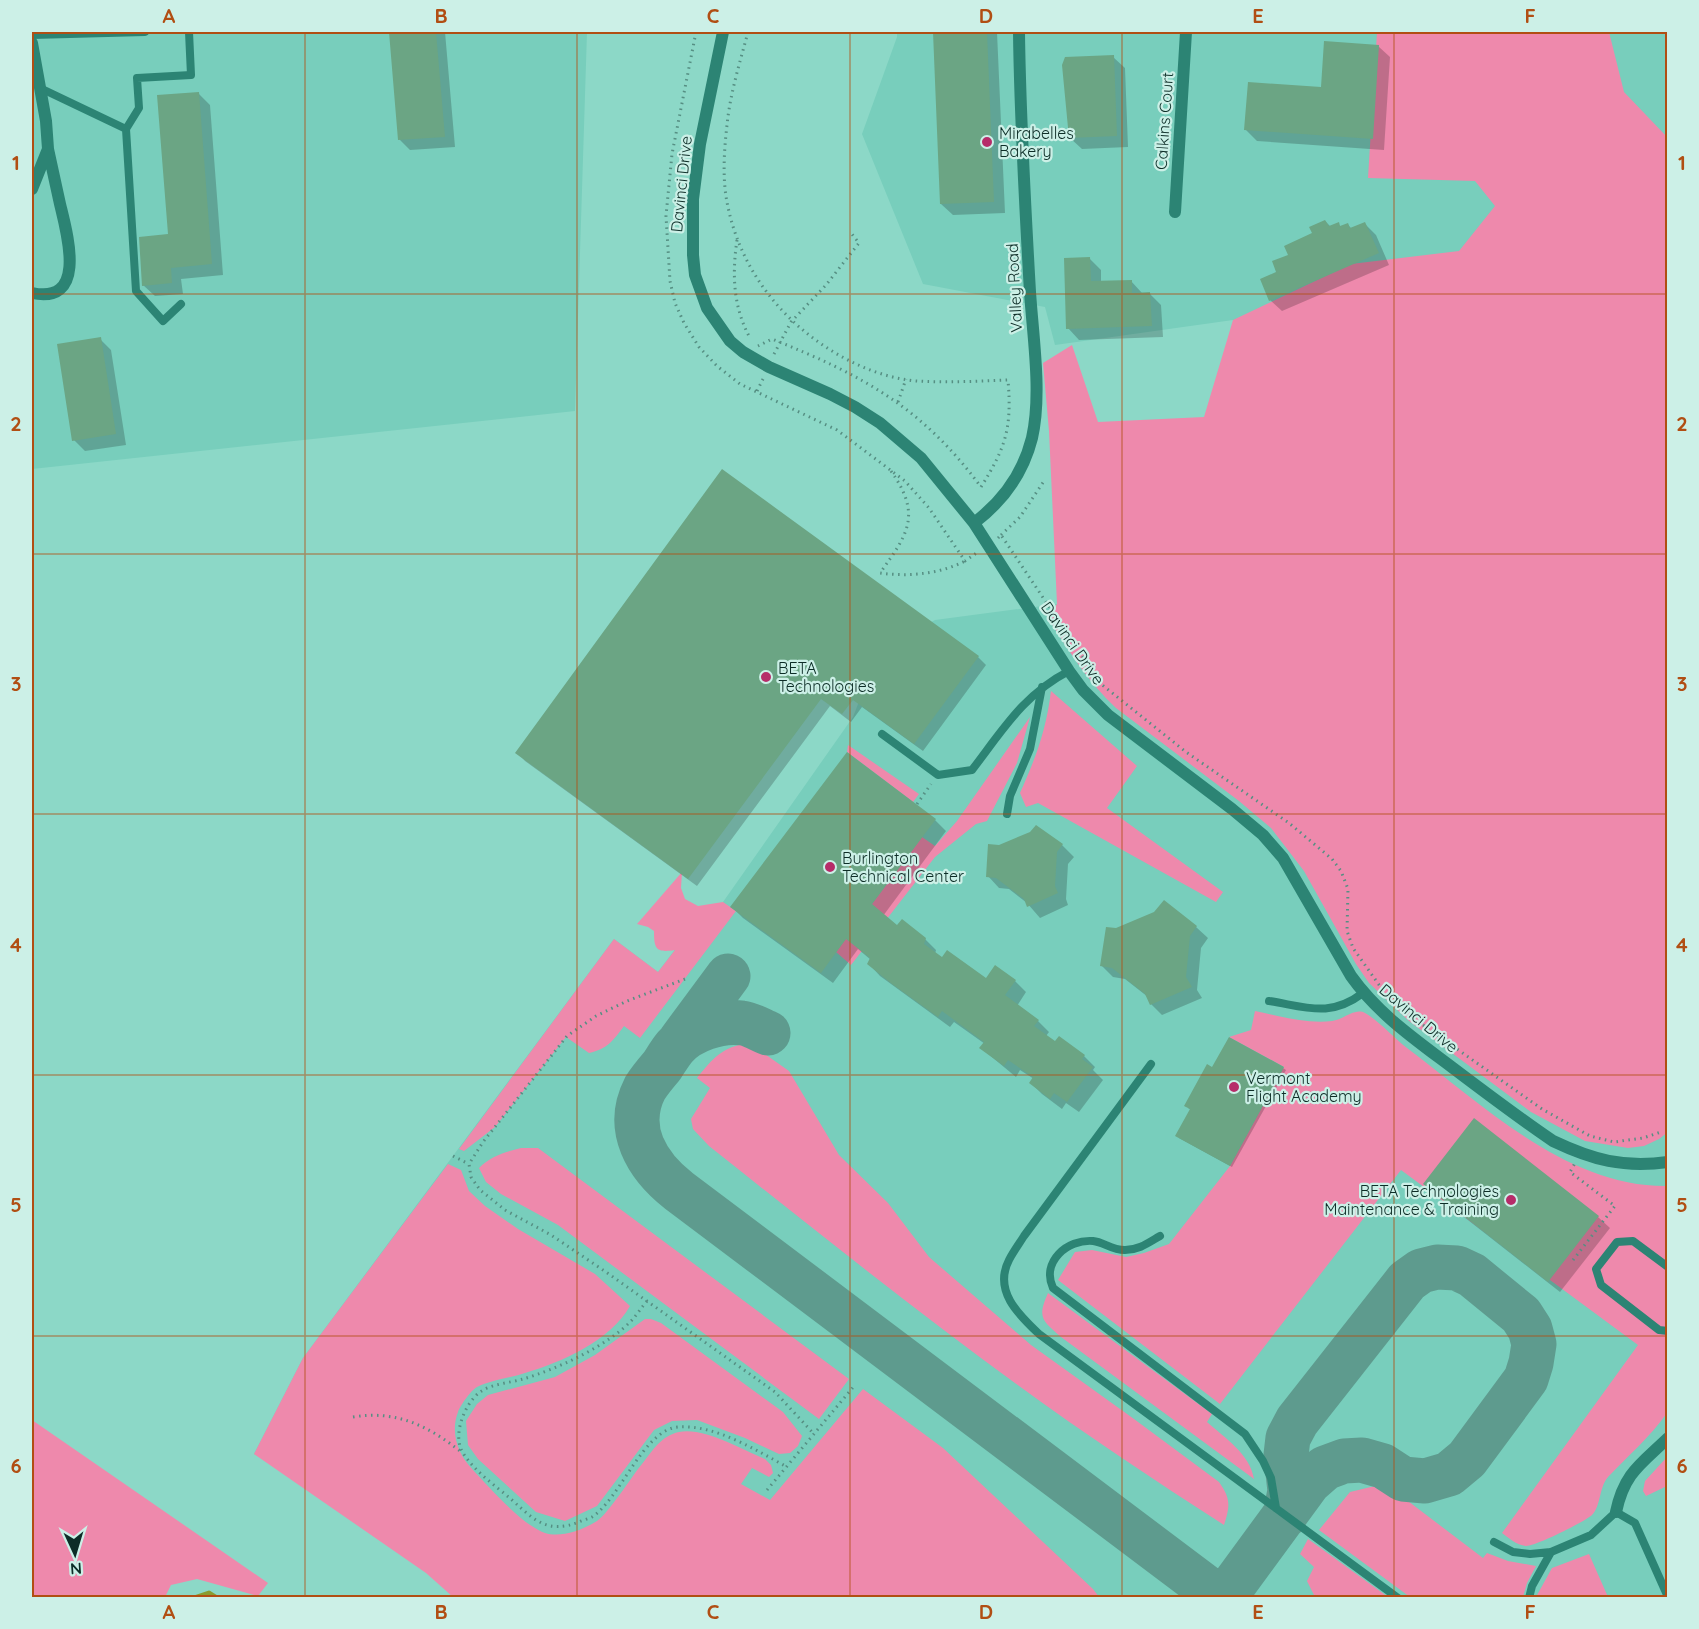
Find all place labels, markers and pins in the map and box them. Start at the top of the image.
place label: Mirabelles Bakery [999,123,1074,161]
marker: Mirabelles Bakery [980,135,994,149]
place label: BETA Technologies [778,658,874,696]
marker: BETA Technologies [759,670,773,684]
place label: Burlington Technical Center [842,848,964,886]
marker: Burlington Technical Center [823,860,837,874]
place label: Vermont Flight Academy [1246,1068,1362,1106]
marker: Vermont Flight Academy [1227,1080,1241,1094]
place label: BETA Technologies Maintenance & Training [1324,1181,1499,1219]
marker: BETA Technologies Maintenance & Training [1504,1193,1518,1207]

